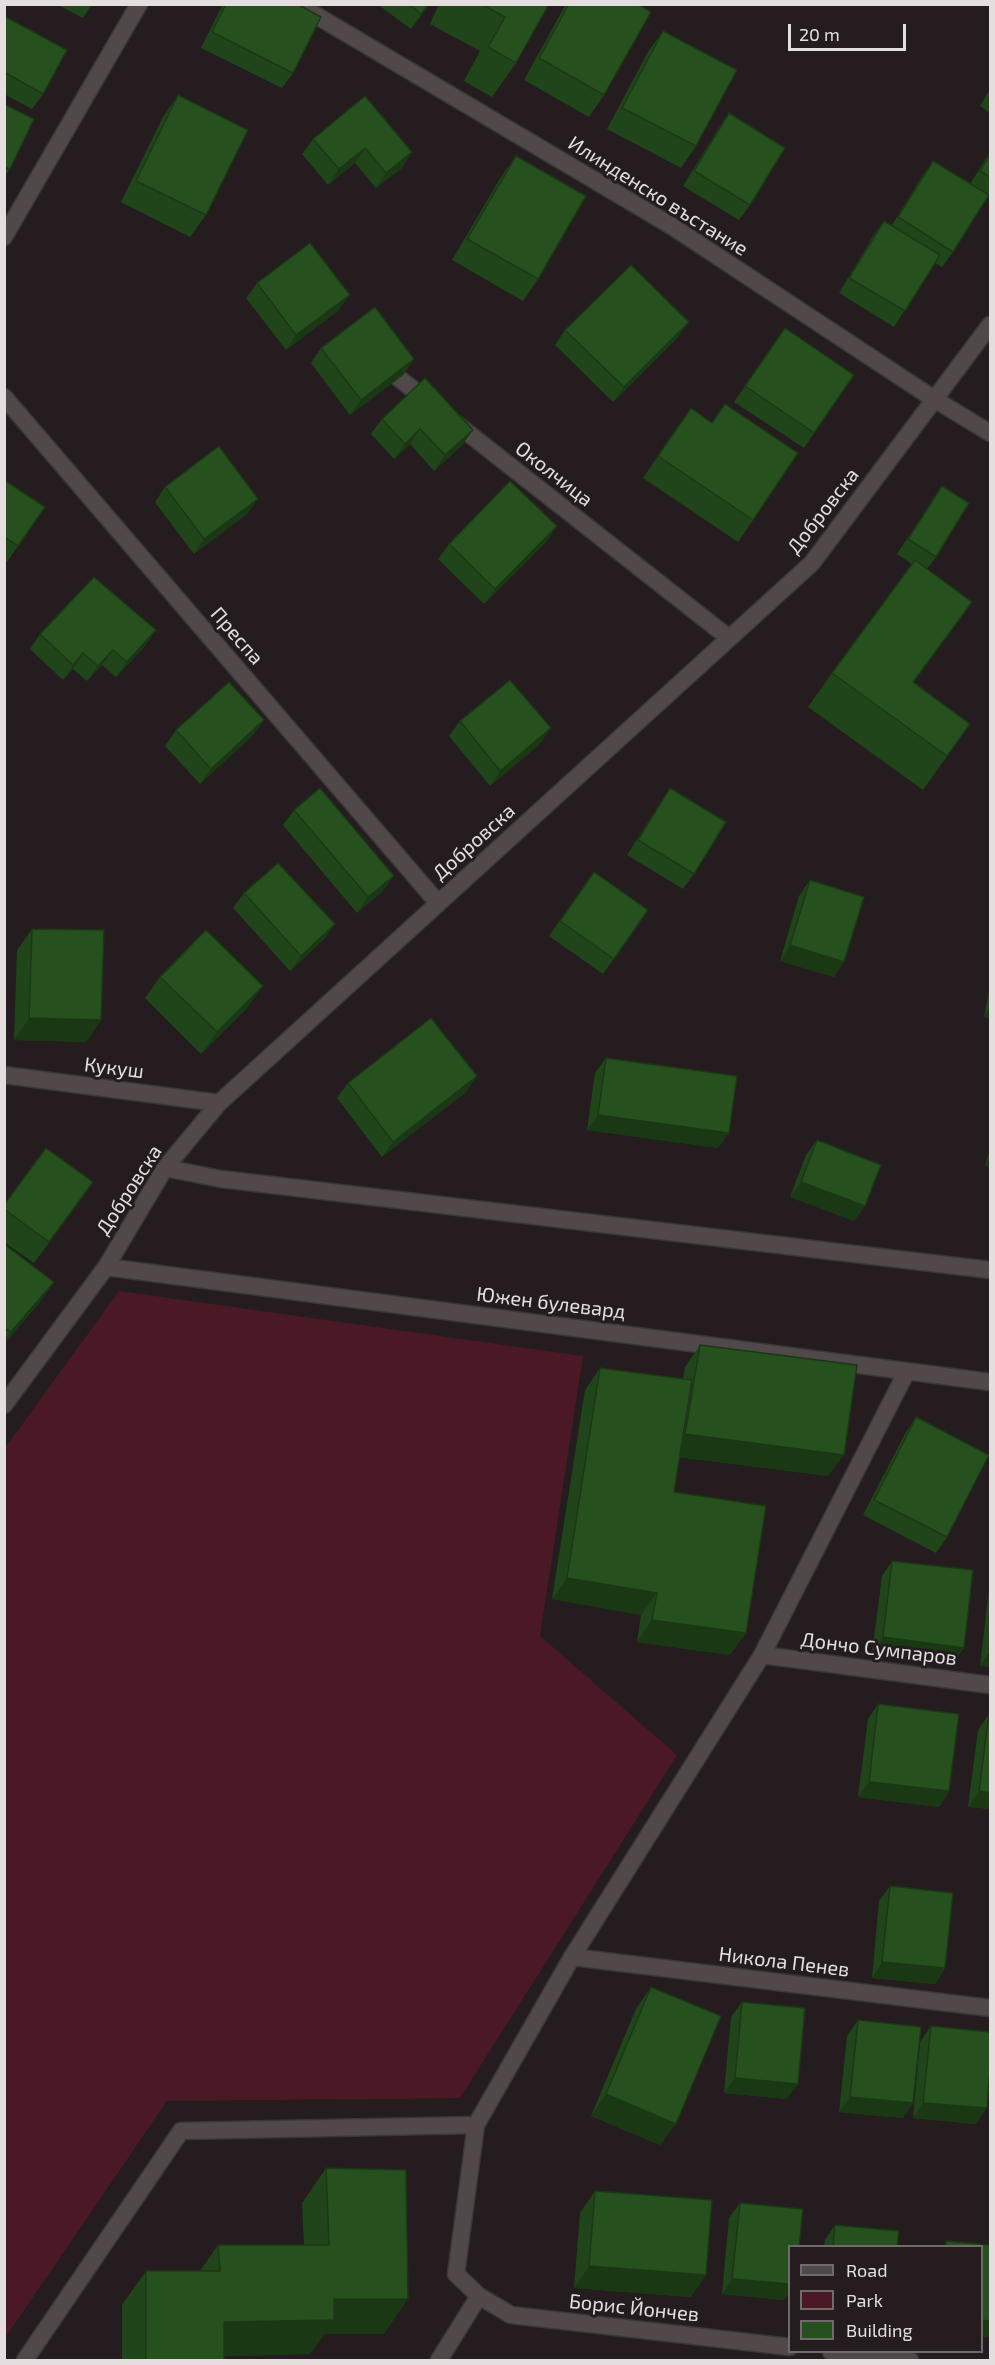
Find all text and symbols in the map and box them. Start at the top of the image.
scale bar [791,12,910,50]
text: 20 m [799,23,840,45]
street label: Илинденско въстание [564,131,752,261]
street label: Околчица [510,436,598,512]
street label: Добровска [782,463,864,559]
street label: Преспа [206,602,268,670]
street label: Добровска [428,799,520,885]
street label: Кукуш [83,1052,145,1084]
street label: Добровска [91,1140,167,1240]
street label: Южен булевард [475,1282,627,1324]
street label: Дончо Сумпаров [800,1628,958,1670]
street label: Никола Пенев [717,1942,851,1982]
legend [788,2245,983,2353]
text: Road [846,2259,887,2281]
street label: Борис Йончев [568,2289,700,2327]
text: Park [846,2289,883,2311]
text: Building [846,2319,913,2341]

